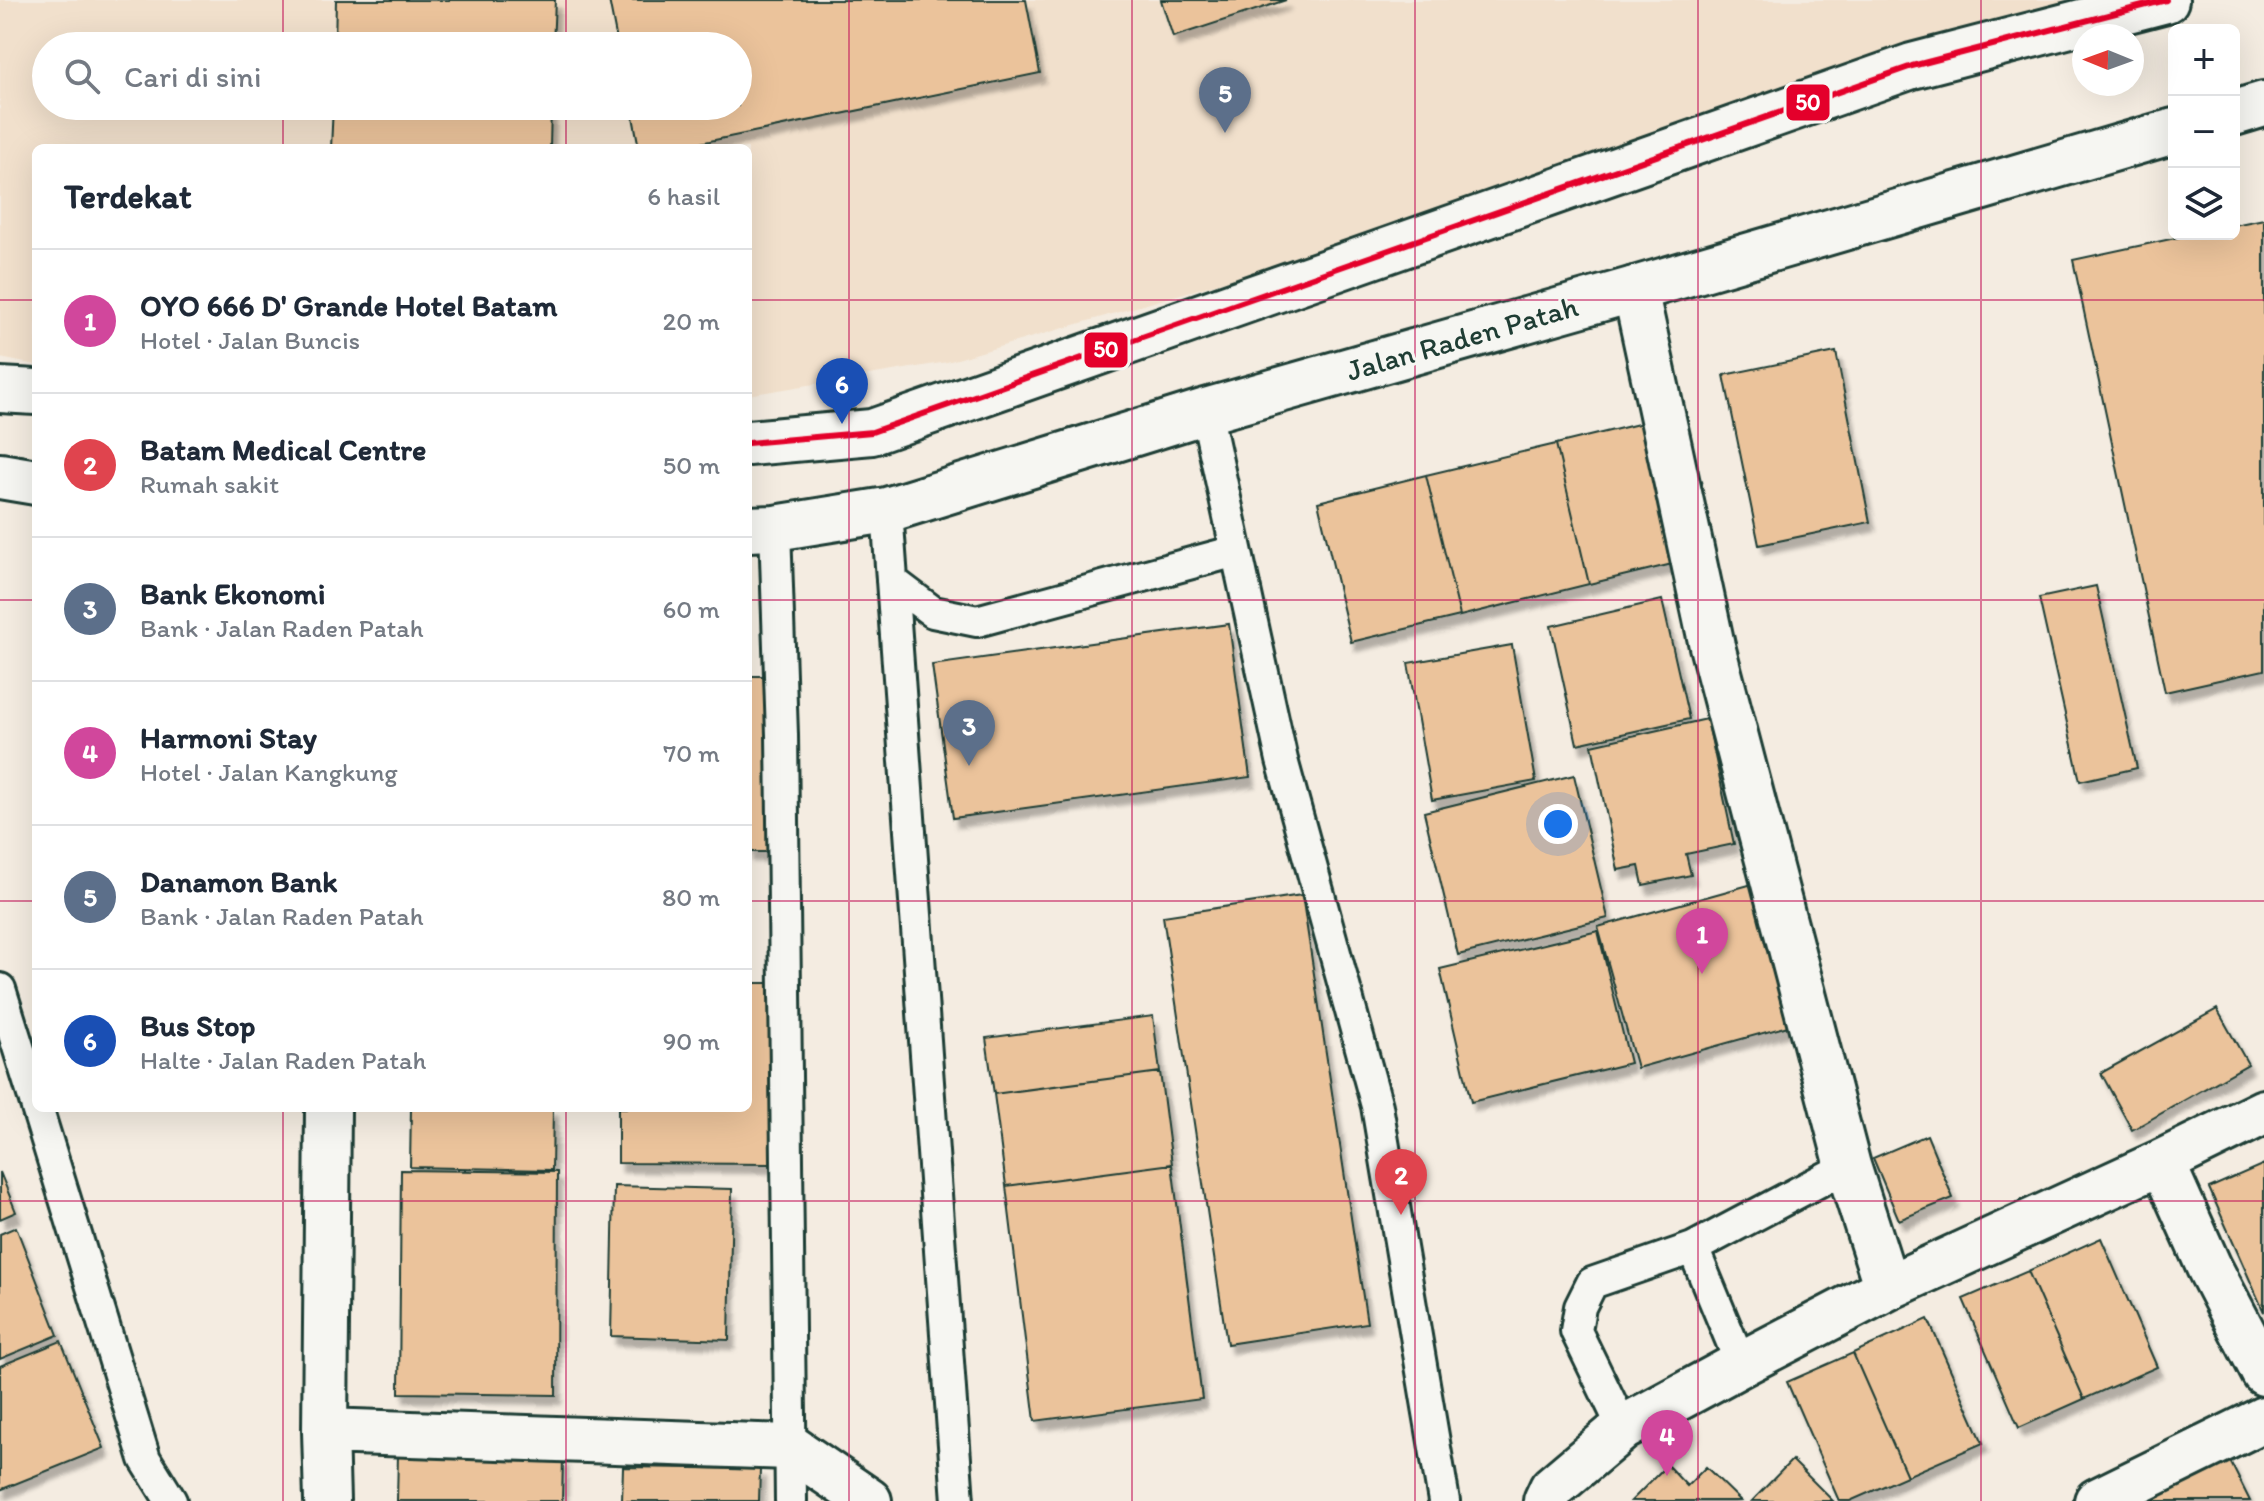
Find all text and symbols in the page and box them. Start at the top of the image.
north arrow [2072,24,2144,96]
map controls [2168,24,2240,240]
button: + [2168,24,2240,96]
search box [32,32,752,120]
icon: search [60,54,104,98]
text: Cari di sini [124,58,262,95]
pin: 5 [1199,67,1251,133]
line badge: 50 [1785,83,1831,122]
text: 50 [1795,89,1821,116]
button: − [2168,96,2240,168]
button: layers [2168,168,2240,240]
text: Terdekat [64,176,192,217]
text: 6 hasil [647,180,720,212]
text: OYO 666 D' Grande Hotel Batam [140,287,557,324]
street label: Jalan Raden Patah [1342,287,1582,389]
text: 1 [84,305,96,337]
text: 20 m [663,305,720,337]
text: Hotel · Jalan Buncis [140,324,360,356]
line badge: 50 [1083,331,1129,369]
text: 50 [1093,336,1119,363]
pin: 6 [816,358,868,424]
text: Batam Medical Centre [140,431,426,468]
text: 2 [83,449,97,481]
text: 50 m [663,449,720,481]
text: Rumah sakit [140,468,279,500]
text: Bank Ekonomi [140,575,325,612]
text: 3 [83,593,97,625]
text: 60 m [663,593,720,625]
text: Bank · Jalan Raden Patah [140,612,424,644]
pin: 3 [943,700,995,766]
text: Harmoni Stay [140,719,317,756]
text: 4 [82,737,98,769]
text: 70 m [663,737,720,769]
text: Hotel · Jalan Kangkung [140,756,398,788]
your location [1538,804,1578,844]
text: Danamon Bank [140,863,338,900]
text: 5 [83,881,97,913]
text: 80 m [662,881,720,913]
text: Bank · Jalan Raden Patah [140,900,424,932]
pin: 1 [1676,908,1728,974]
text: Bus Stop [140,1007,255,1044]
text: 6 [83,1025,97,1057]
text: 90 m [663,1025,720,1057]
text: Halte · Jalan Raden Patah [140,1044,426,1076]
pin: 2 [1375,1149,1427,1215]
pin: 4 [1641,1410,1693,1476]

